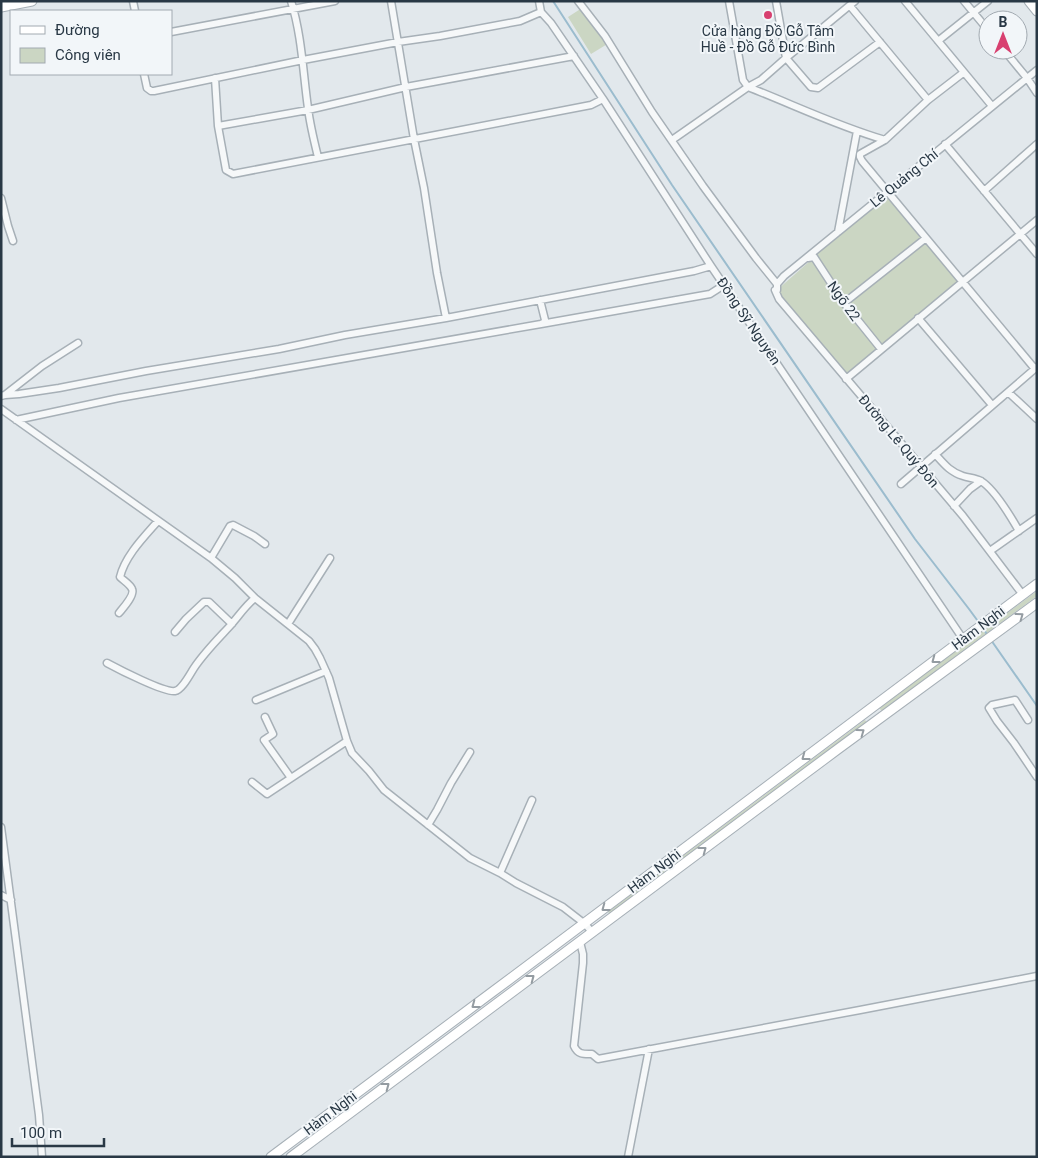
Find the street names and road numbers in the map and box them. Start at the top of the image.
street label: Lê Quảng Chí [867,145,942,210]
street label: Đồng Sỹ Nguyên [714,274,784,368]
street label: Ngõ 22 [824,278,864,324]
street label: Đường Lê Quý Đôn [856,391,942,491]
street label: Hàm Nghi [948,603,1008,653]
street label: Hàm Nghi [624,846,684,896]
street label: Hàm Nghi [300,1088,360,1138]

